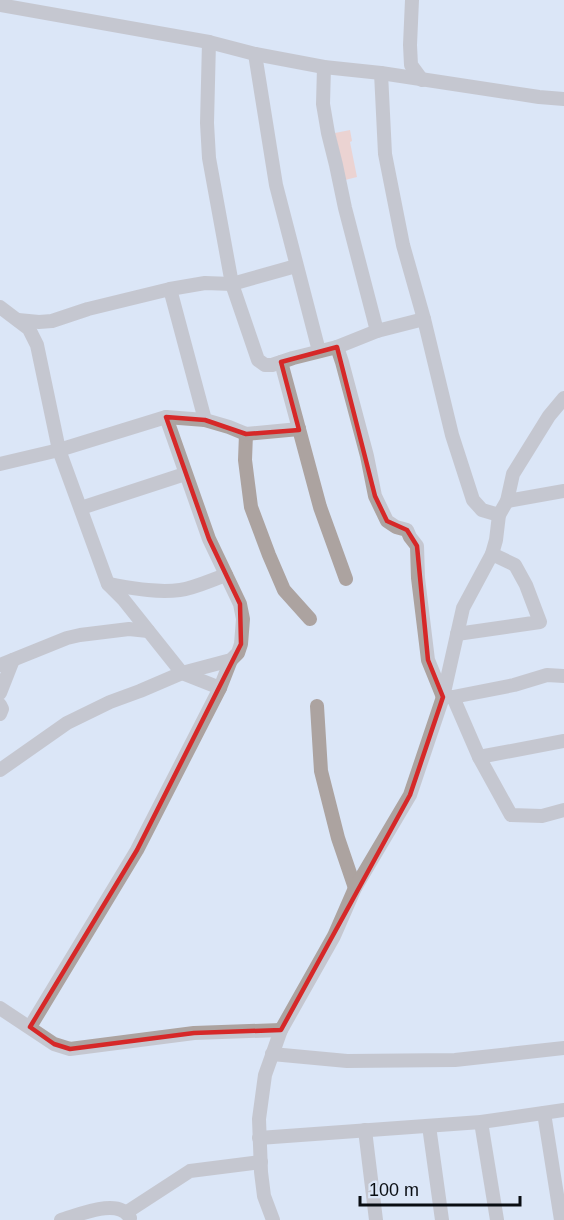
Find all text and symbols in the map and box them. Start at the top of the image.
scale bar [360,1169,520,1207]
text: 100 m [369,1180,419,1200]

